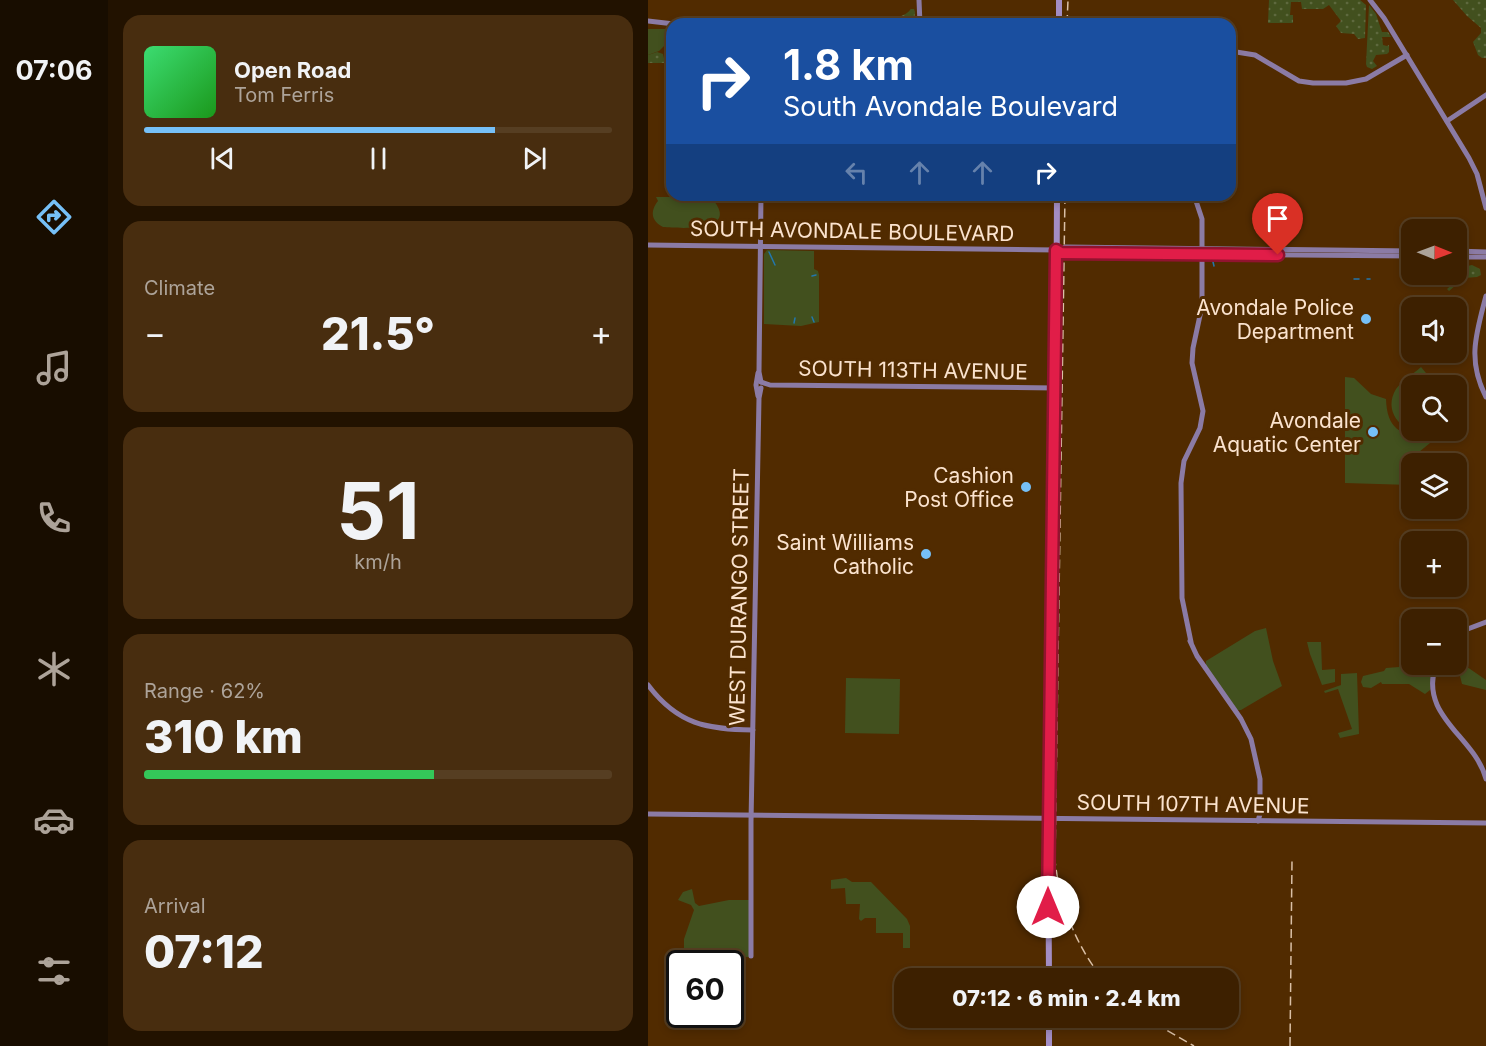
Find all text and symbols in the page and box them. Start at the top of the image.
text: 1.8 km [783,39,914,90]
icon: right [684,42,762,120]
text: 07:06 [15,54,93,87]
text: Open Road [234,57,351,83]
text: Tom Ferris [234,83,334,107]
text: South Avondale Boulevard [783,90,1118,123]
icon: previous [206,142,239,175]
icon: pause [362,142,395,175]
icon: next [518,142,551,175]
icon: left [840,156,873,189]
icon: ahead [903,156,936,189]
icon: ahead [966,156,999,189]
icon: right [1029,156,1062,189]
pin [1252,193,1303,255]
icon: directions [33,196,75,238]
icon: arrive [1261,202,1294,235]
street label: SOUTH AVONDALE BOULEVARD [690,216,1014,246]
north arrow [1401,219,1467,285]
map controls [1401,219,1467,675]
text: Climate [144,276,215,300]
place label: Avondale Police Department [1196,295,1354,344]
button: sound [1401,297,1467,363]
text: 21.5° [321,306,435,361]
marker: Avondale Police Department [1359,312,1373,326]
text: − [144,313,166,353]
text: + [590,313,612,353]
icon: music [33,347,75,389]
street label: SOUTH 113TH AVENUE [798,355,1028,385]
button: search [1401,375,1467,441]
place label: Avondale Aquatic Center [1213,408,1361,457]
marker: Avondale Aquatic Center [1366,425,1380,439]
button: layers [1401,453,1467,519]
text: 51 [336,463,420,558]
place label: Cashion Post Office [904,463,1014,512]
street label: WEST DURANGO STREET [724,468,754,726]
marker: Cashion Post Office [1019,480,1033,494]
icon: phone [33,497,75,539]
place label: Saint Williams Catholic [776,530,914,579]
button: + [1401,531,1467,597]
marker: Saint Williams Catholic [919,547,933,561]
text: km/h [354,550,402,574]
button: − [1401,609,1467,675]
icon: climate [33,648,75,690]
text: Range · 62% [144,679,265,703]
text: 310 km [144,709,303,764]
street label: SOUTH 107TH AVENUE [1076,789,1310,819]
icon: car [33,799,75,841]
position arrow [1016,875,1080,939]
text: Arrival [144,894,206,918]
text: 07:12 [144,924,264,979]
icon: filters [33,950,75,992]
speed limit sign: 60 [666,950,744,1028]
text: 07:12 · 6 min · 2.4 km [952,985,1181,1011]

